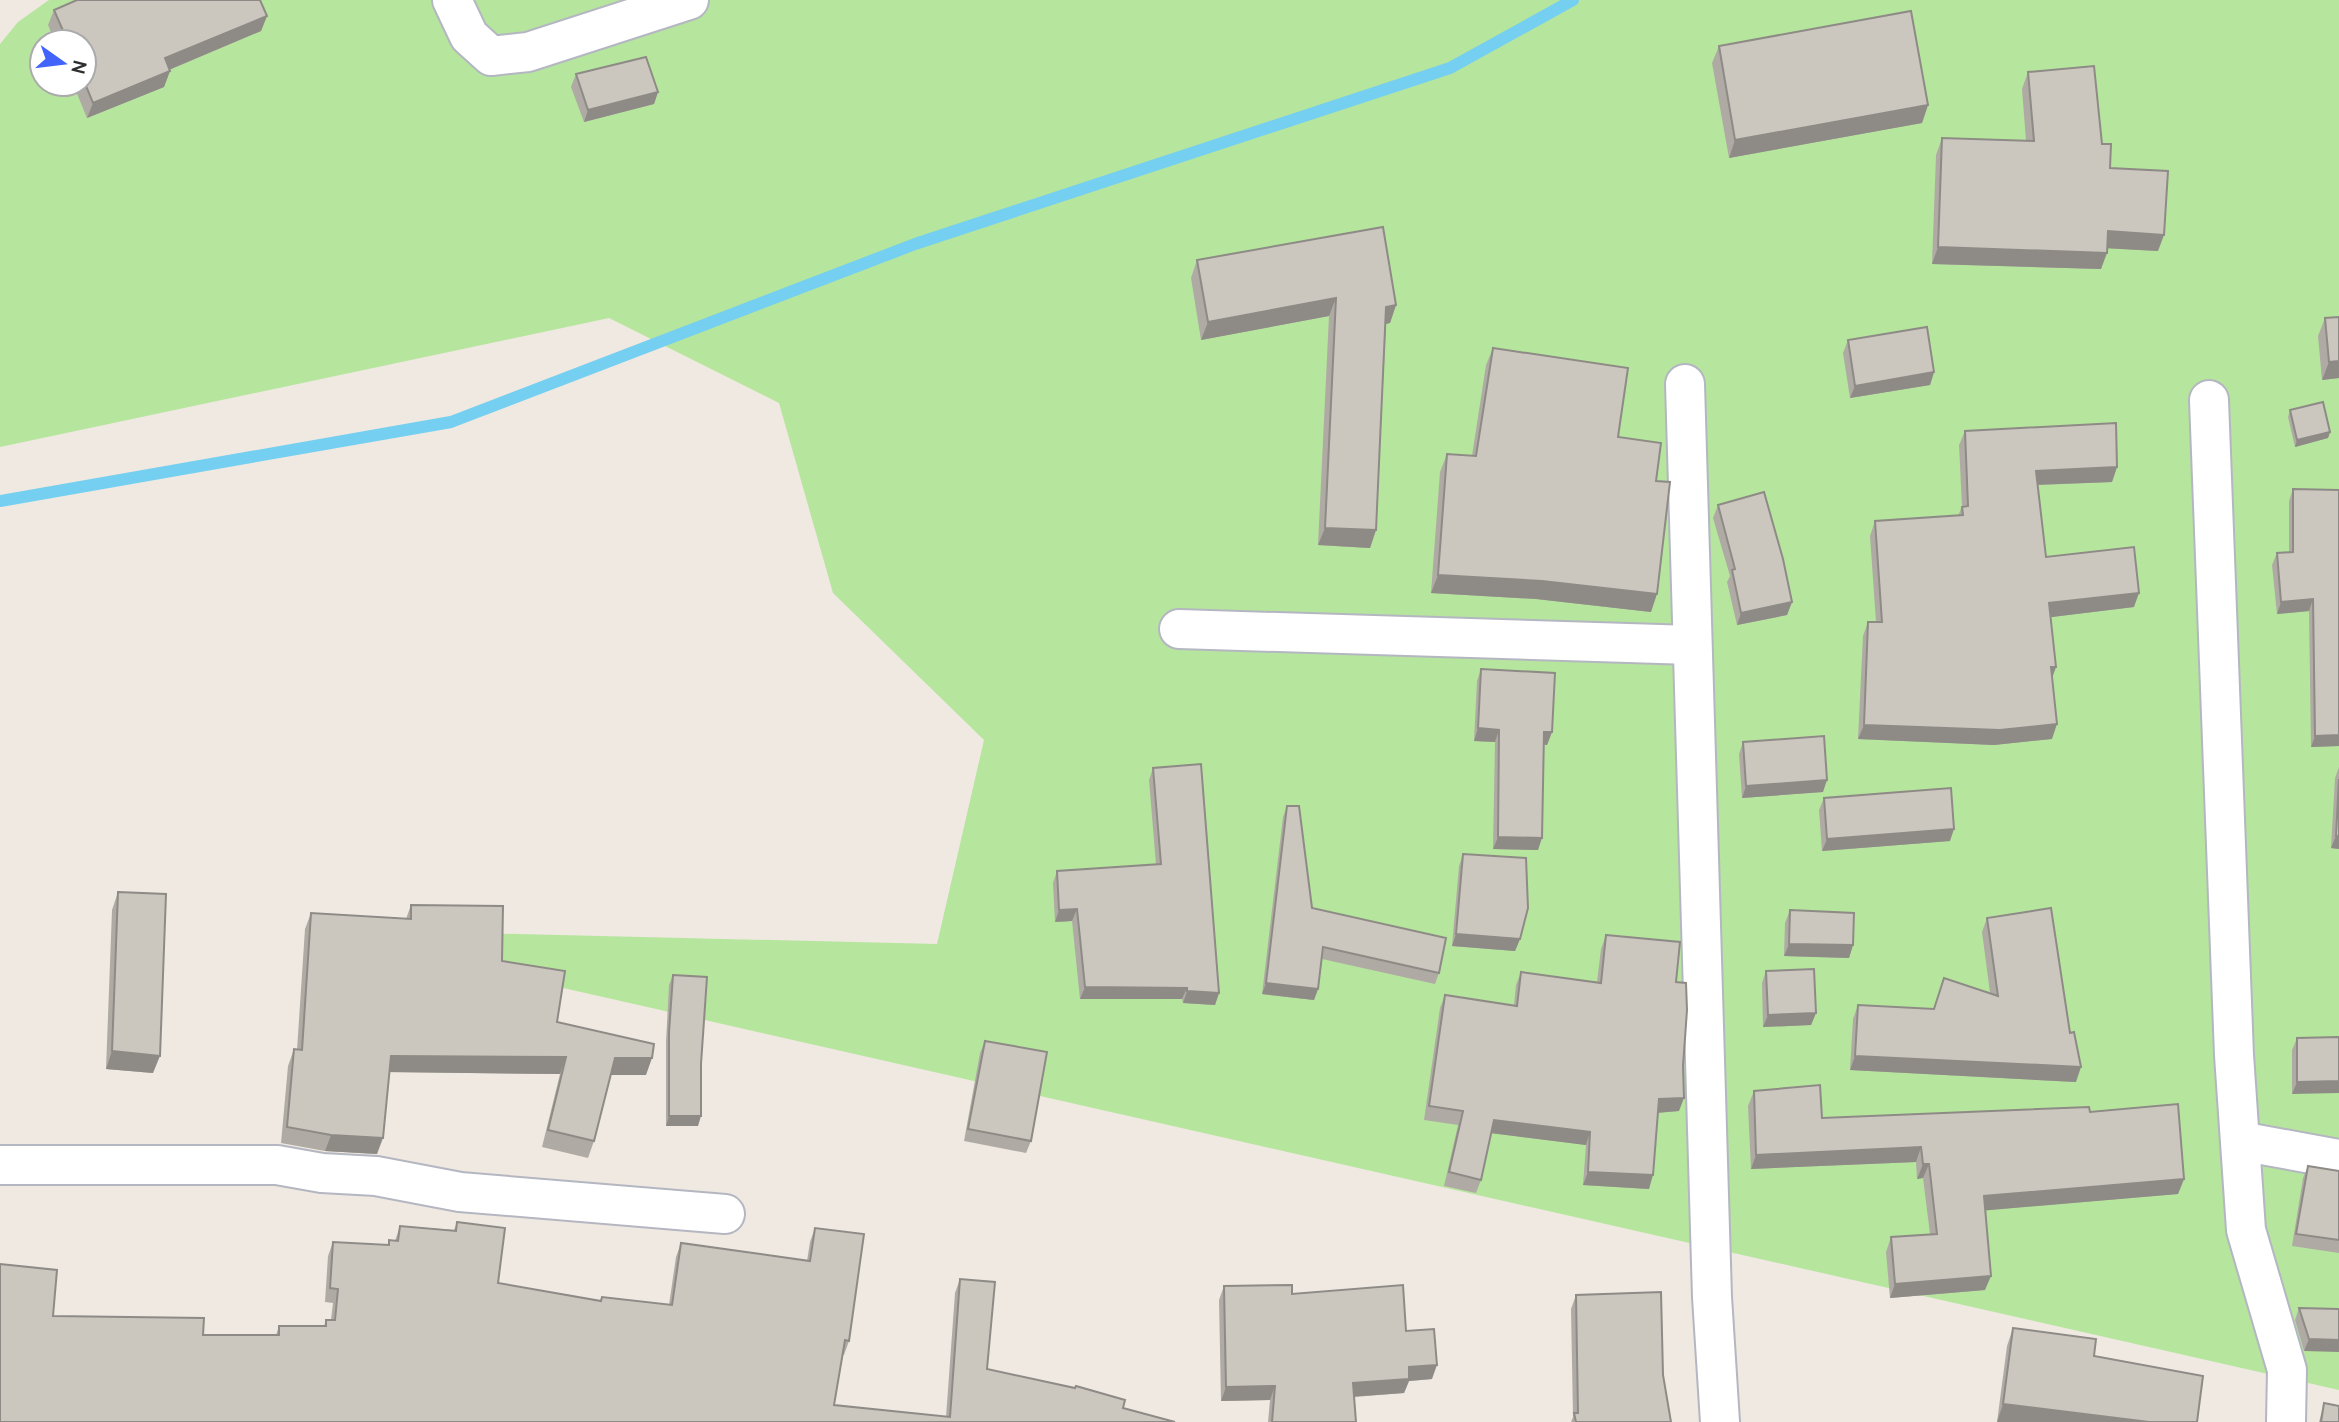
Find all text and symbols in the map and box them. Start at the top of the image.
north arrow [28,28,98,98]
text: N [66,58,92,76]

